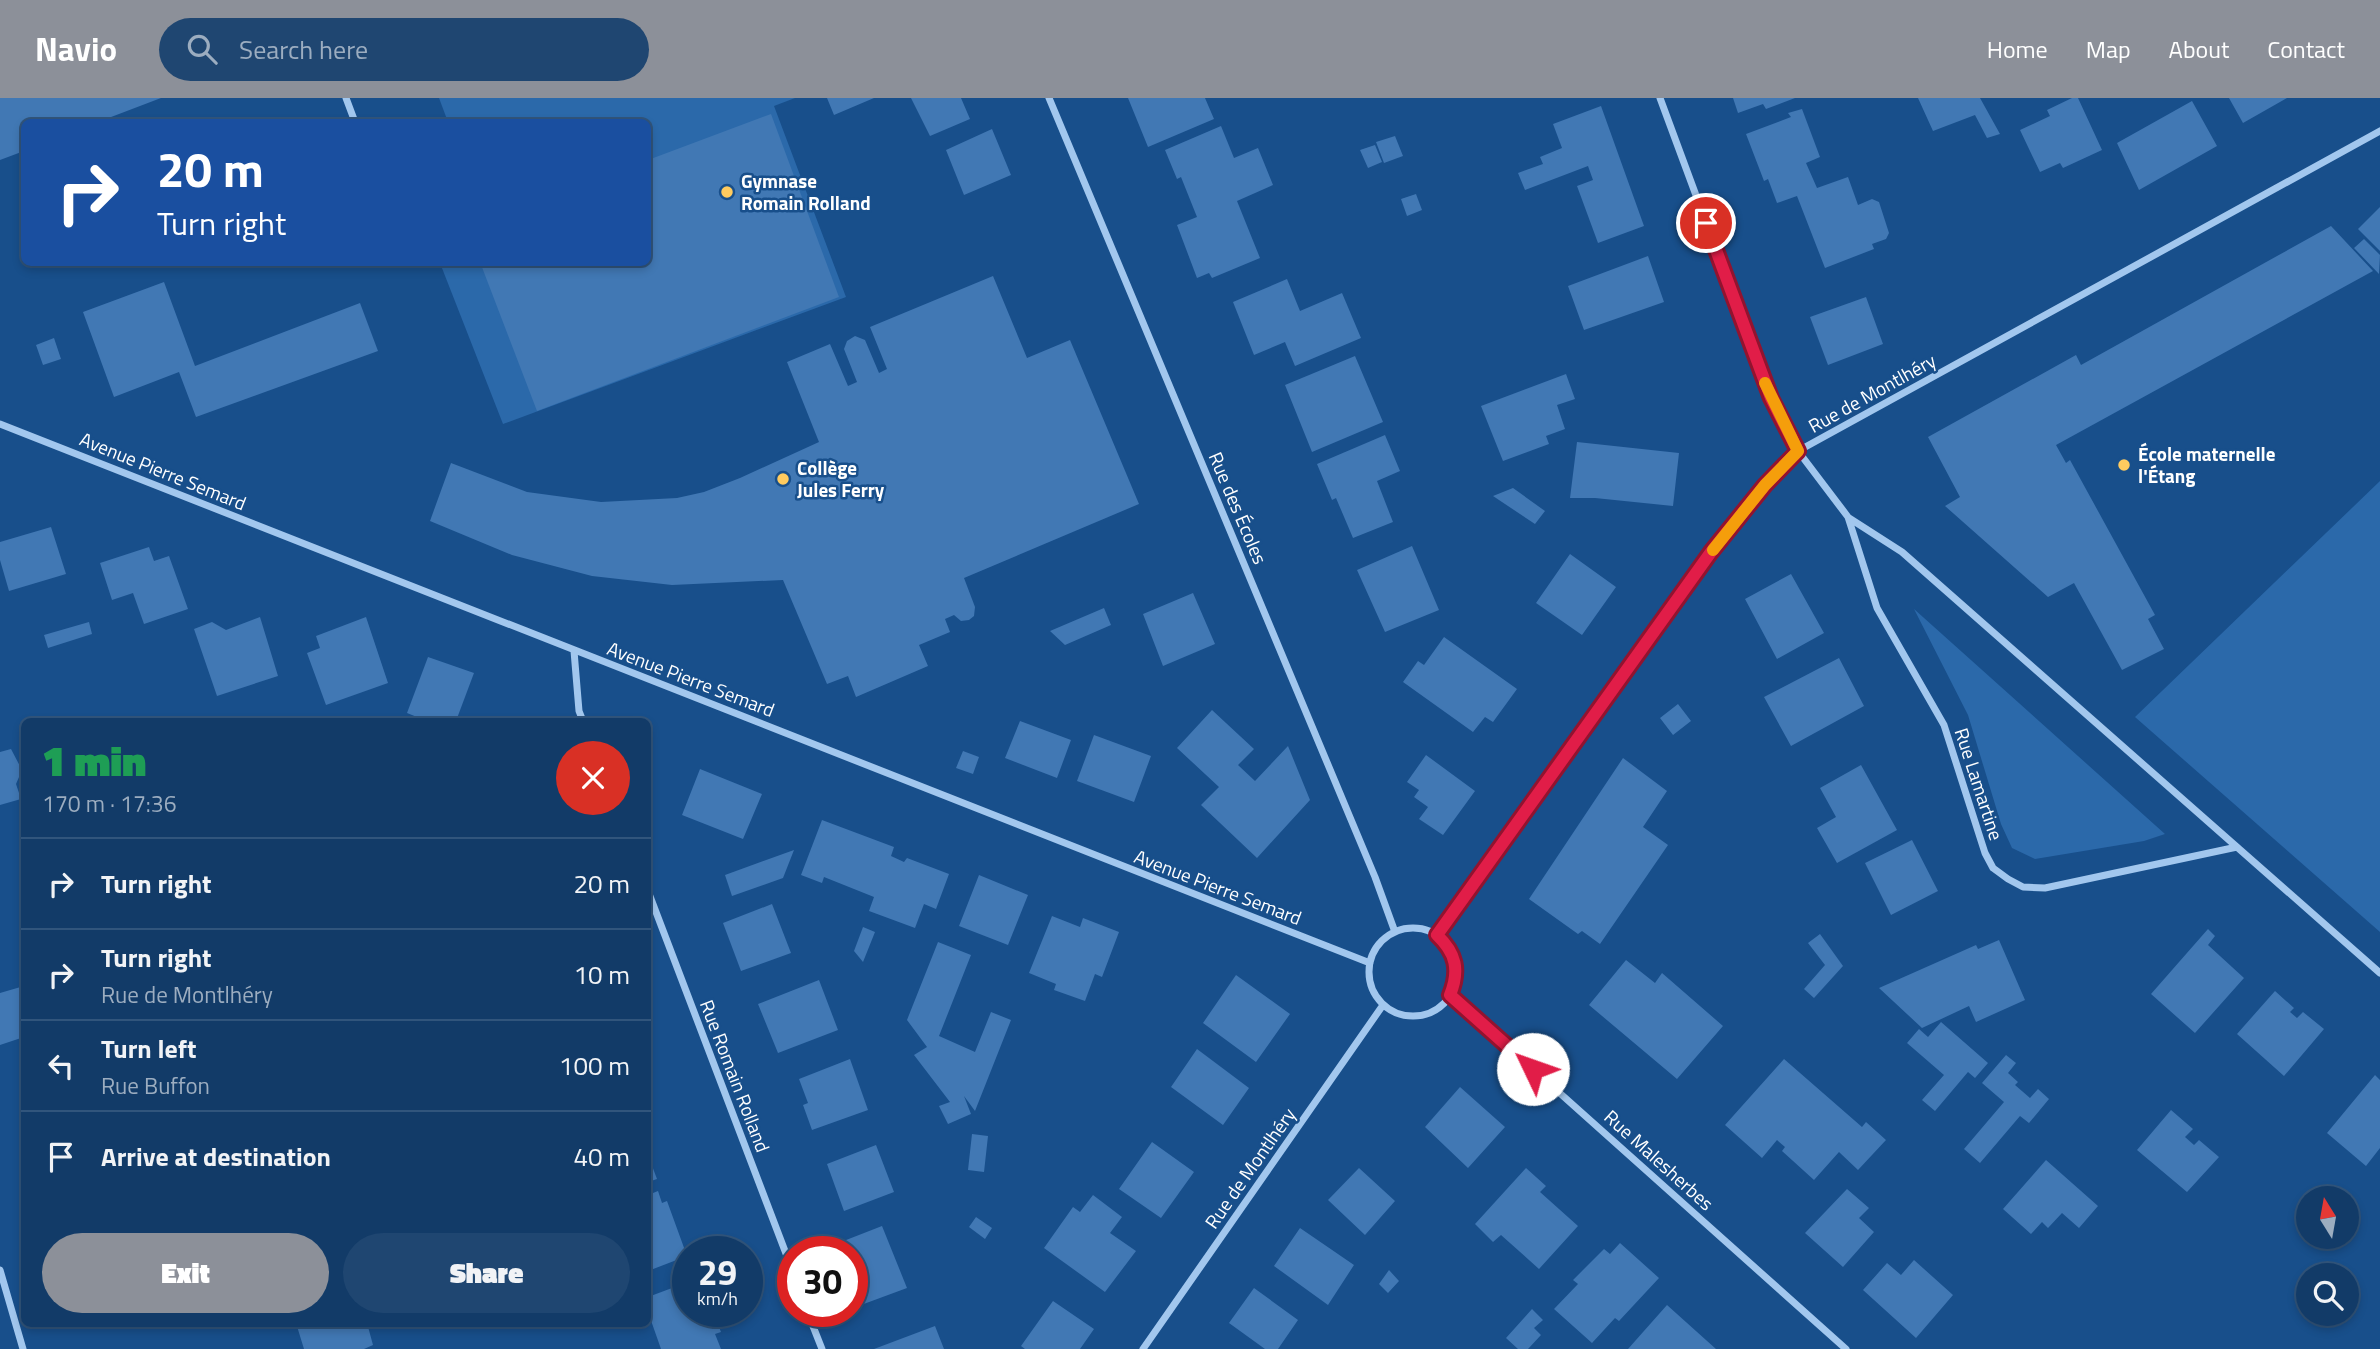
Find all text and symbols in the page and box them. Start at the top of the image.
search box [159,18,649,81]
text: Navio [35,24,117,74]
icon: search [183,30,221,68]
text: Search here [239,30,368,69]
text: Home [1987,31,2048,67]
text: Map [2086,31,2131,67]
text: About [2169,31,2229,67]
text: Contact [2267,31,2345,67]
text: 20 m [157,131,264,206]
icon: right [42,147,133,238]
place label: Gymnase Romain Rolland [741,166,871,217]
marker: Gymnase Romain Rolland [719,184,735,200]
pin [1676,193,1736,253]
text: Turn right [157,199,286,247]
icon: arrive [1687,204,1725,242]
street label: Rue de Montlhéry [1803,345,1941,440]
street label: Avenue Pierre Semard [76,424,251,517]
place label: École maternelle l'Étang [2138,439,2276,490]
street label: Rue des Écoles [1202,447,1275,569]
place label: Collège Jules Ferry [797,453,885,504]
marker: École maternelle l'Étang [2116,457,2132,473]
marker: Collège Jules Ferry [775,471,791,487]
street label: Avenue Pierre Semard [603,633,779,724]
street label: Rue Lamartine [1948,724,2011,844]
text: 1 min [42,728,146,792]
button: close [556,741,630,815]
text: 170 m · 17:36 [42,786,177,821]
street label: Avenue Pierre Semard [1130,841,1306,932]
text: Turn right [101,864,212,903]
text: 20 m [573,864,630,903]
icon: right [42,865,80,903]
text: Turn right [101,938,212,977]
text: 10 m [573,955,630,994]
icon: right [42,956,80,994]
text: Rue de Montlhéry [101,977,273,1012]
street label: Rue Romain Rolland [693,995,778,1156]
text: Turn left [101,1029,196,1068]
position arrow [1496,1032,1570,1106]
text: 100 m [559,1046,630,1085]
icon: left [42,1047,80,1085]
text: Rue Buffon [101,1068,210,1103]
street label: Rue de Montlhéry [1197,1101,1302,1234]
street label: Rue Malesherbes [1598,1102,1721,1217]
text: Arrive at destination [101,1137,331,1176]
text: 40 m [573,1137,630,1176]
icon: arrive [42,1138,80,1176]
north arrow [2296,1186,2359,1250]
map controls [2296,1186,2359,1326]
button: Exit [42,1233,329,1313]
button: Share [343,1233,630,1313]
speed limit sign: 30 [777,1236,868,1327]
text: 29 [698,1245,737,1299]
button: search [2296,1263,2359,1326]
text: km/h [697,1285,738,1312]

